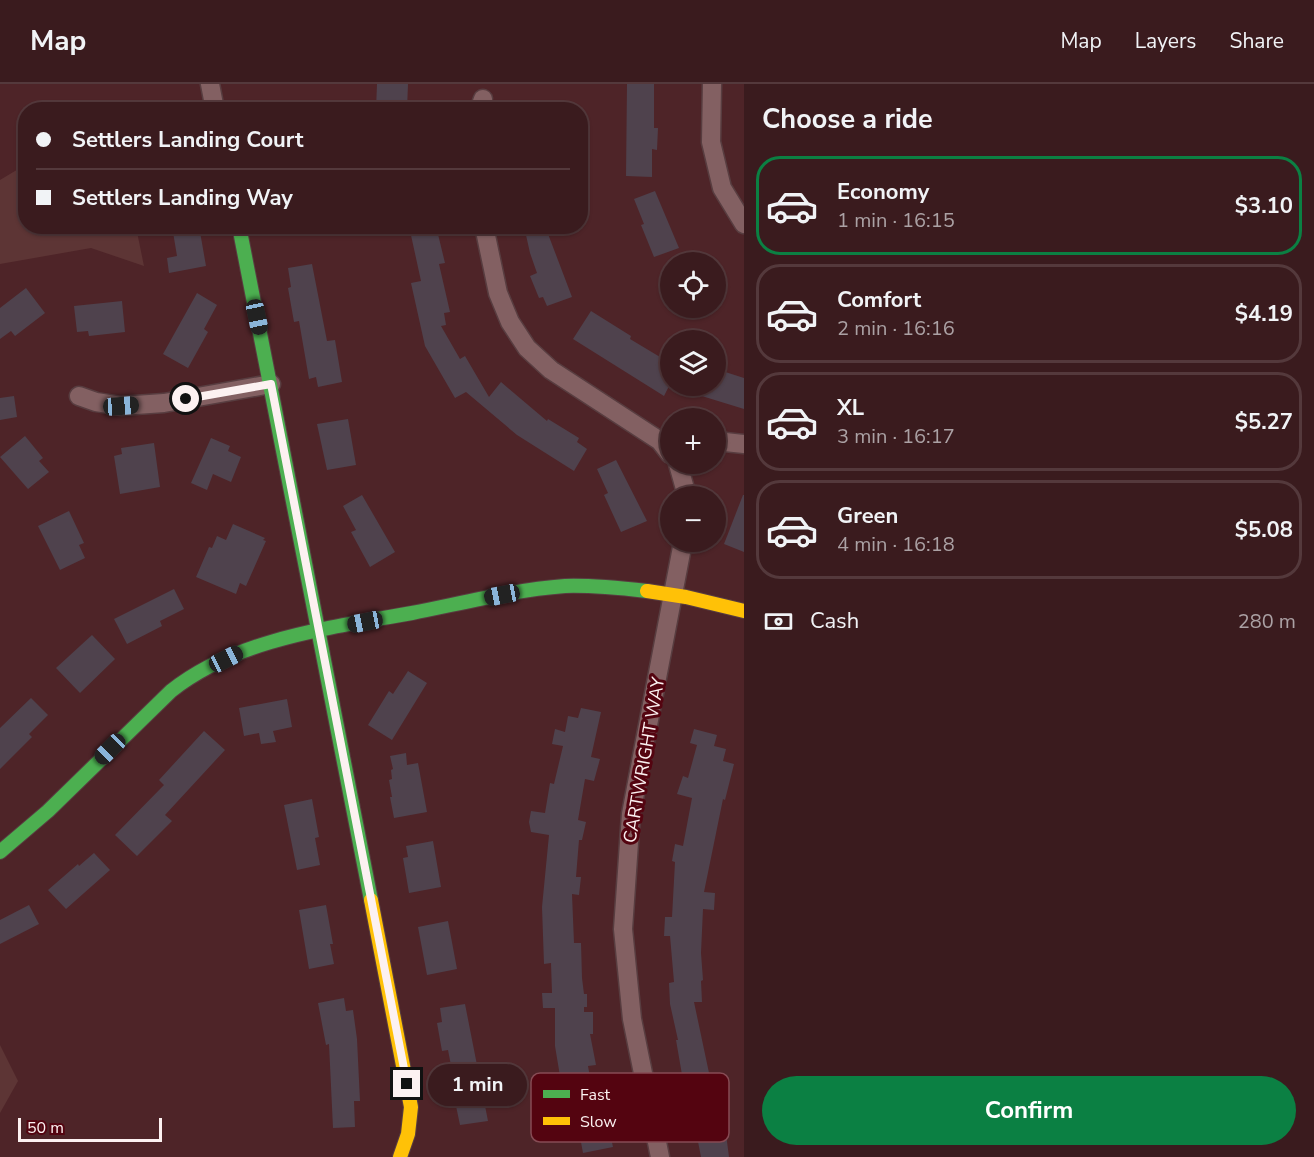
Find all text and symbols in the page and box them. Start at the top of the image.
text: Map [30,22,86,60]
text: Map [1060,27,1102,55]
text: Layers [1135,27,1196,55]
text: Share [1229,27,1284,55]
text: Choose a ride [762,101,933,138]
text: Settlers Landing Court [72,125,304,155]
text: Economy [837,177,929,207]
icon: car [765,179,819,233]
text: Settlers Landing Way [72,183,293,213]
text: $3.10 [1235,191,1293,221]
text: 1 min · 16:15 [837,207,955,234]
map controls [660,252,726,552]
button: locate [660,252,726,318]
text: Comfort [837,285,921,315]
icon: car [765,287,819,341]
car [244,298,270,336]
text: $4.19 [1235,299,1293,329]
text: 2 min · 16:16 [837,315,955,342]
button: layers [660,330,726,396]
route start [172,385,199,412]
text: XL [837,393,864,423]
icon: car [765,395,819,449]
car [102,396,140,416]
text: $5.27 [1235,407,1293,437]
button: + [660,408,726,474]
text: 3 min · 16:17 [837,423,955,450]
button: − [660,486,726,552]
text: Green [837,501,898,531]
icon: car [765,503,819,557]
text: $5.08 [1235,515,1293,545]
text: 4 min · 16:18 [837,531,955,558]
car [483,583,521,607]
icon: cash [762,605,795,638]
text: Cash [810,606,859,636]
text: 280 m [1238,608,1296,635]
car [346,610,384,634]
car [206,643,246,675]
street label: CARTWRIGHT WAY [618,675,670,845]
car [91,730,129,768]
callout: 1 min [428,1063,527,1105]
route end [393,1070,420,1097]
text: 1 min [452,1071,503,1098]
legend [531,1073,729,1142]
button: Confirm [762,1076,1296,1145]
text: Fast [580,1084,611,1106]
text: Slow [580,1111,617,1133]
scale bar [18,1115,162,1142]
text: 50 m [27,1117,64,1139]

